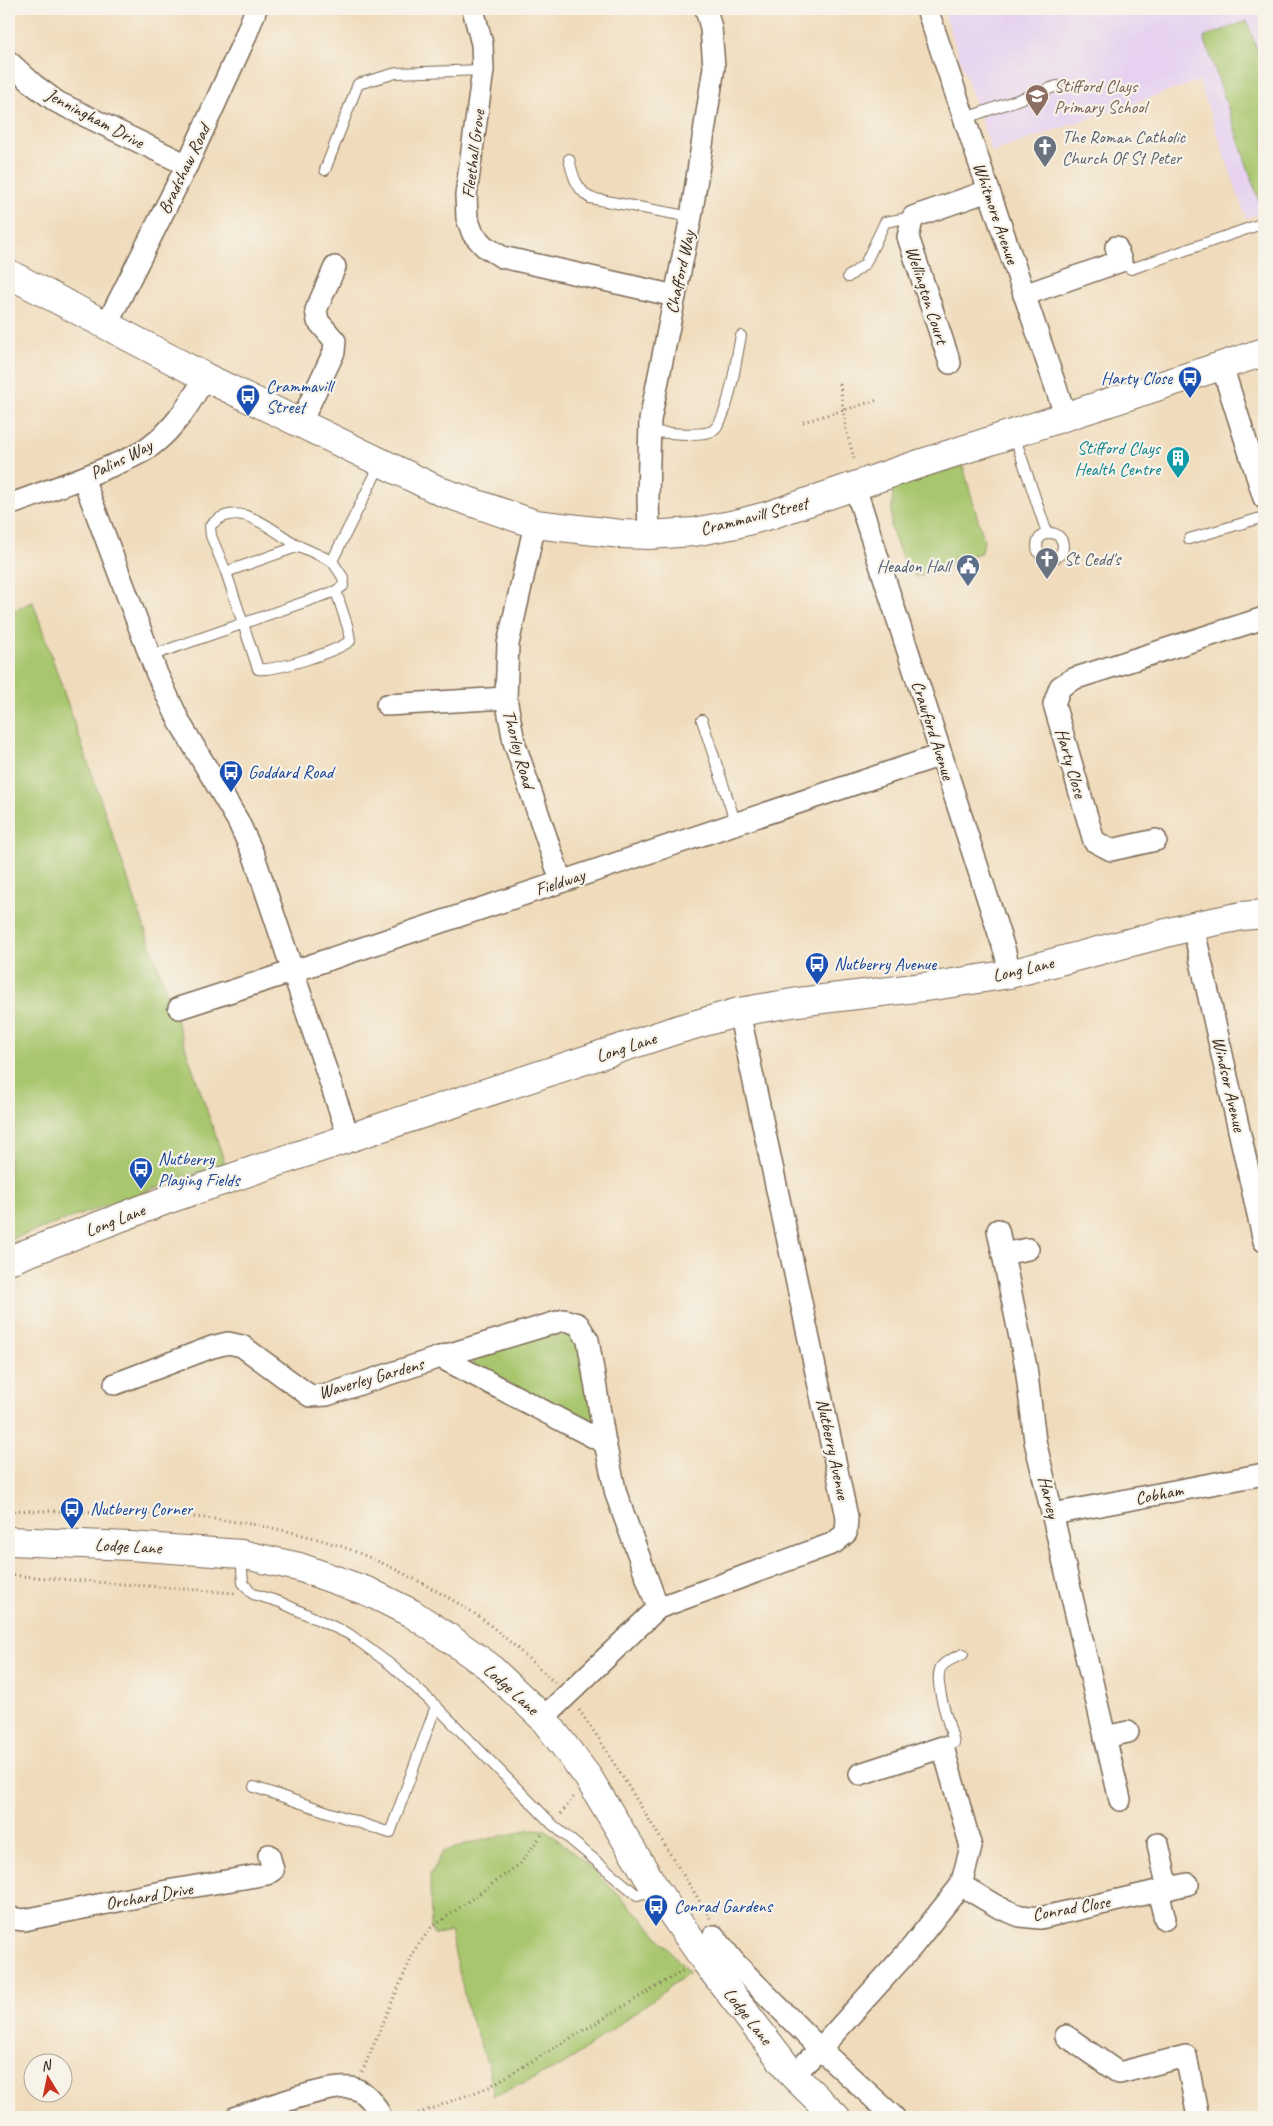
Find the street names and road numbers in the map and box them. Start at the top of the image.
street label: Jenningham Drive [41,83,149,153]
street label: Fleethall Grove [457,107,489,199]
street label: Bradshaw Road [153,118,216,217]
street label: Whitmore Avenue [968,159,1024,268]
street label: Chafford Way [660,227,700,316]
street label: Wellington Court [901,243,954,349]
street label: Palins Way [86,433,157,484]
street label: Crammavill Street [698,491,813,540]
street label: Crawford Avenue [907,678,960,783]
street label: Thorley Road [498,708,541,793]
street label: Harty Close [1051,726,1092,801]
street label: Fieldway [533,863,589,900]
street label: Long Lane [990,951,1057,987]
street label: Long Lane [593,1027,660,1067]
street label: Windsor Avenue [1207,1034,1251,1135]
street label: Long Lane [82,1198,149,1241]
street label: Waverley Gardens [316,1352,428,1404]
street label: Nutberry Avenue [812,1397,855,1502]
street label: Harvey [1034,1474,1065,1522]
street label: Cobham [1133,1478,1186,1509]
street label: Lodge Lane [94,1533,163,1559]
street label: Lodge Lane [479,1659,544,1720]
street label: Orchard Drive [104,1877,195,1914]
street label: Conrad Close [1031,1890,1112,1926]
street label: Lodge Lane [719,1983,778,2050]

